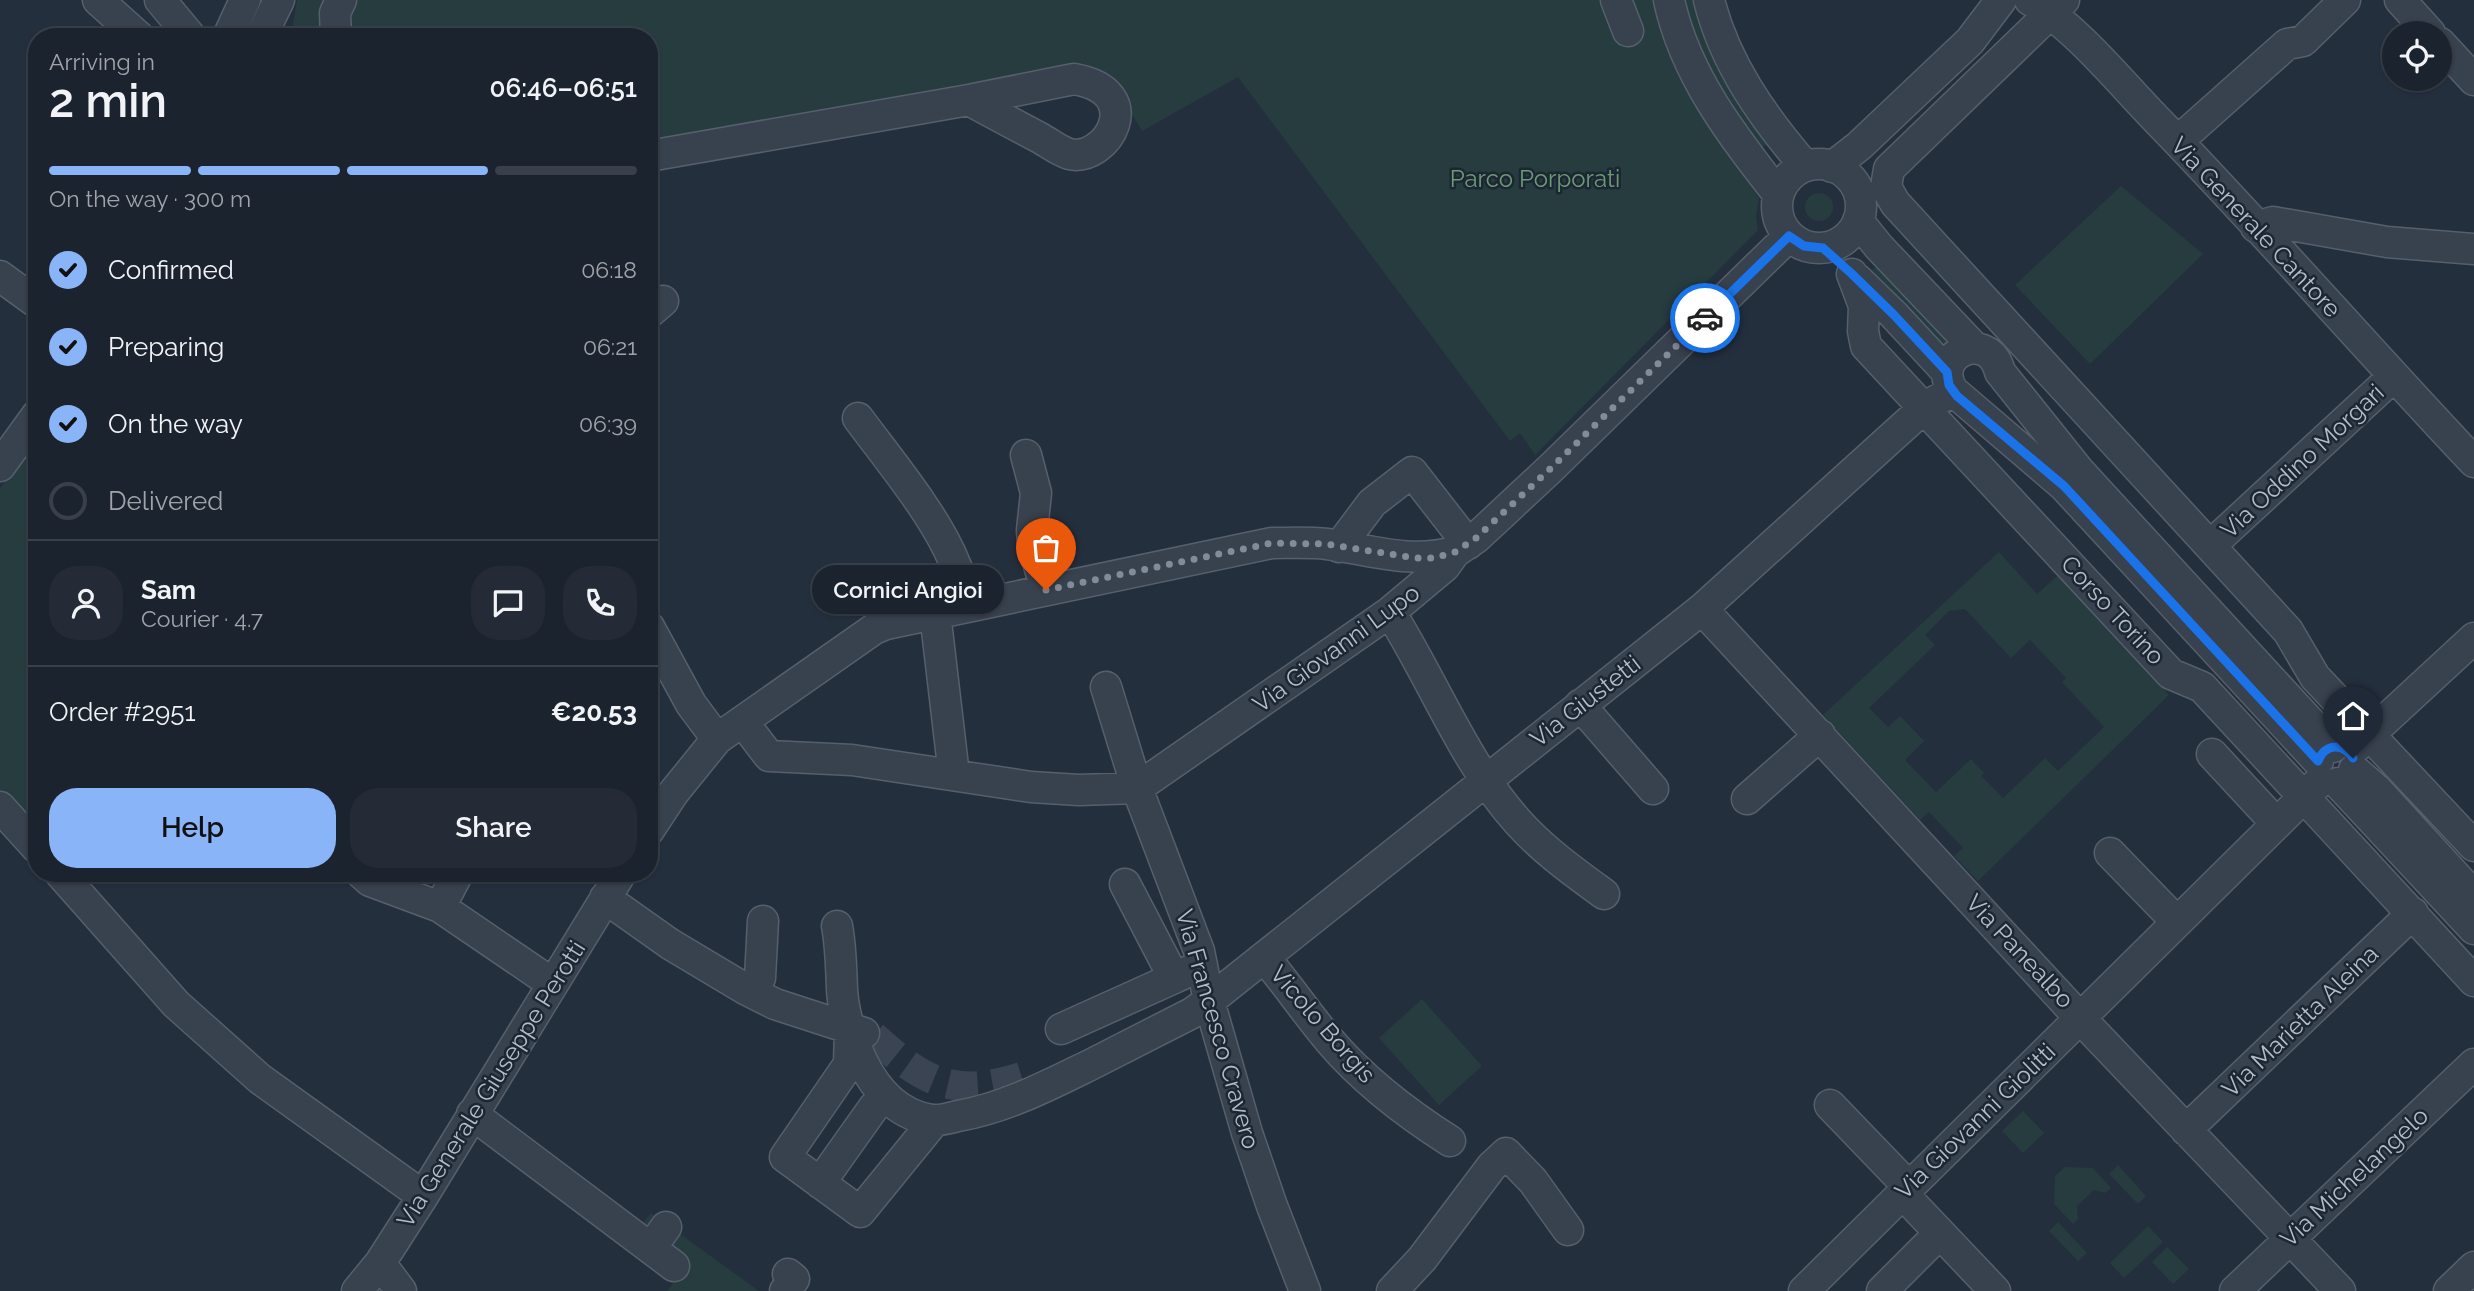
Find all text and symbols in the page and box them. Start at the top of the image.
map controls [2382,21,2452,91]
button: locate [2382,21,2452,91]
text: Arriving in [49,48,155,75]
text: 06:46–06:51 [490,73,637,103]
text: 2 min [49,74,167,128]
street label: Via Generale Cantore [2165,131,2347,323]
park label: Parco Porporati [1450,164,1620,193]
text: On the way · 300 m [49,185,251,212]
icon: check [49,251,87,289]
text: Confirmed [108,255,234,285]
text: 06:18 [581,256,637,283]
courier [1670,283,1740,353]
icon: car [1686,299,1724,337]
icon: check [49,328,87,366]
text: Preparing [108,332,224,362]
text: 06:21 [583,333,637,360]
street label: Via Oddino Morgari [2214,378,2390,544]
icon: check [49,405,87,443]
text: On the way [108,409,243,439]
text: 06:39 [579,410,637,437]
text: Delivered [108,486,223,516]
pin [1016,518,1076,590]
icon: bag [1027,529,1065,567]
street label: Corso Torino [2055,549,2171,671]
button: person [49,566,123,640]
button: chat [471,566,545,640]
button: phone [563,566,637,640]
callout: Cornici Angioi [811,566,1004,614]
text: Sam [141,575,196,605]
text: Cornici Angioi [833,576,983,603]
street label: Via Giovanni Lupo [1247,578,1425,718]
text: Courier · 4.7 [141,605,263,632]
street label: Via Giustetti [1524,649,1646,753]
pin [2323,686,2383,758]
text: Order #2951 [49,697,196,727]
text: €20.53 [551,697,637,727]
icon: home [2334,697,2372,735]
button: Help [49,788,336,868]
button: Share [350,788,637,868]
street label: Via Panealbo [1960,888,2080,1014]
street label: Via Francesco Cravero [1170,906,1266,1152]
street label: Via Generale Giuseppe Perotti [391,935,591,1233]
street label: Via Marietta Aleina [2216,939,2384,1103]
street label: Vicolo Borgis [1264,959,1382,1089]
street label: Via Giovanni Giolitti [1889,1037,2061,1205]
street label: Via Michelangelo [2274,1101,2434,1253]

